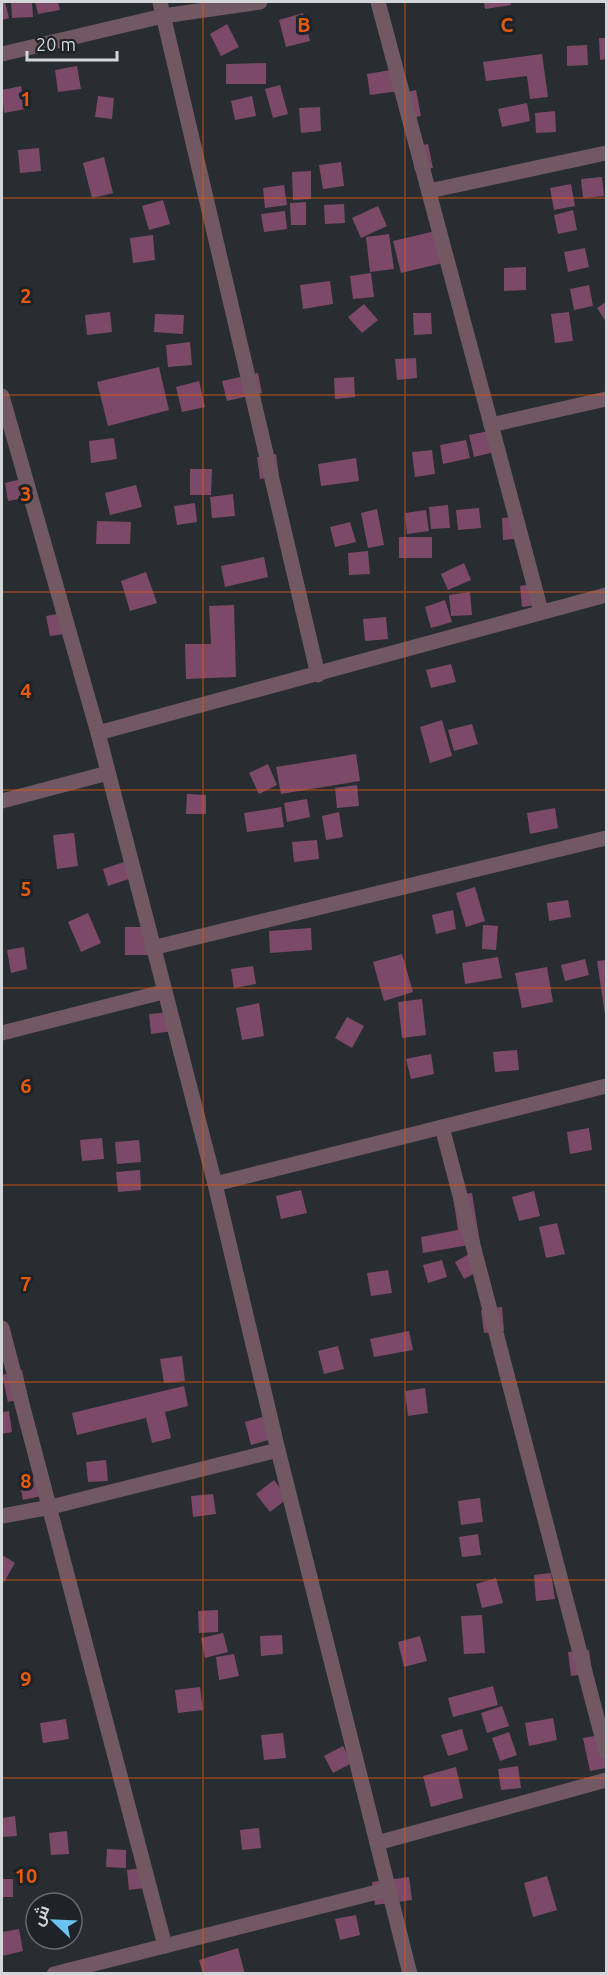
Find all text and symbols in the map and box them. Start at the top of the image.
text: B [297,13,311,36]
text: C [501,13,514,36]
scale bar [27,24,117,62]
text: 20 m [36,34,76,54]
text: 1 [20,87,32,110]
text: 2 [20,284,32,307]
text: 3 [20,482,32,505]
text: 4 [20,679,32,702]
text: 5 [20,877,32,900]
text: 6 [20,1074,32,1097]
text: 7 [20,1272,32,1295]
text: 8 [20,1469,32,1492]
text: 9 [20,1667,32,1690]
text: 10 [15,1864,37,1887]
north arrow [24,1891,84,1951]
text: ش [28,1902,53,1928]

